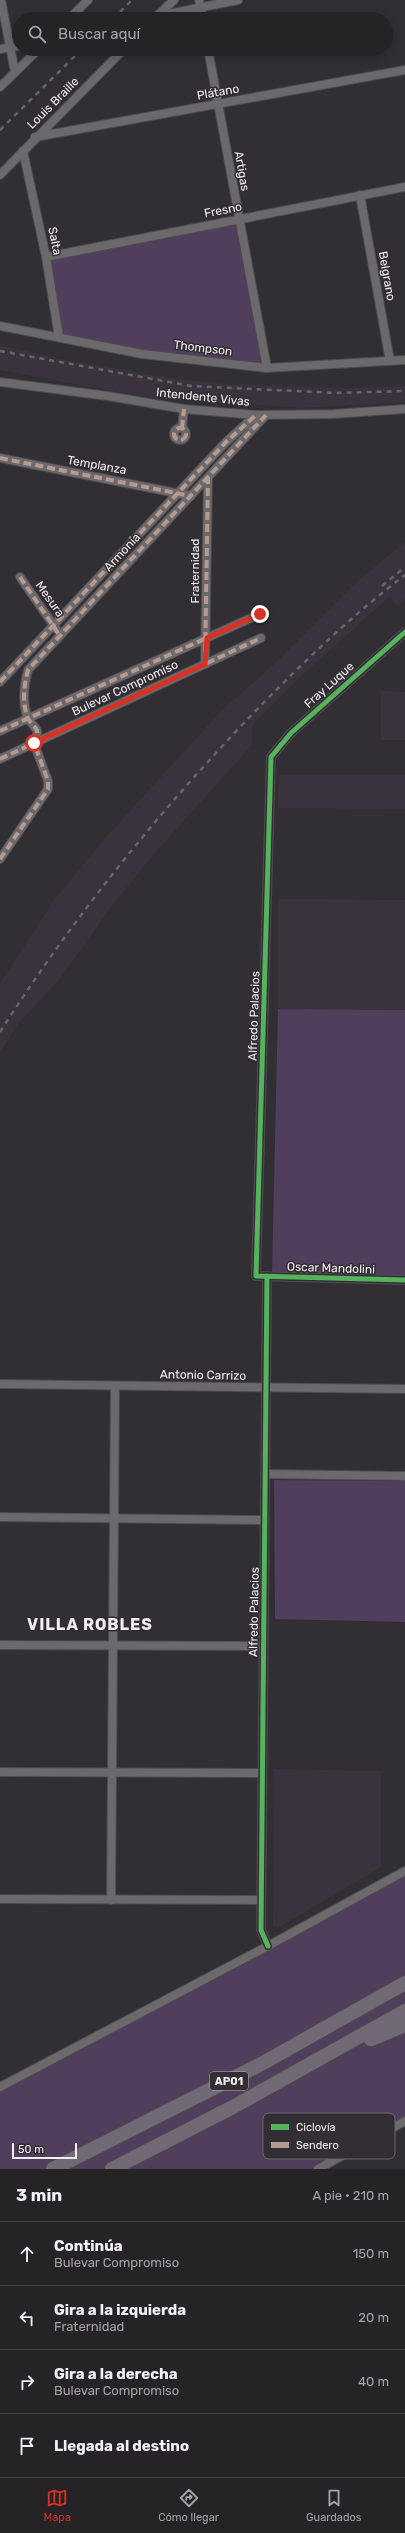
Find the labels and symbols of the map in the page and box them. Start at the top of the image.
street label: Louis Braille [24,74,82,132]
street label: Plátano [196,81,240,103]
street label: Artigas [232,150,252,192]
street label: Fresno [203,199,243,221]
street label: Salta [45,226,65,256]
street label: Belgrano [376,250,398,302]
street label: Thompson [173,337,233,359]
street label: Intendente Vivas [155,385,251,409]
street label: Templanza [66,453,128,477]
street label: Armonía [101,530,143,574]
street label: Fraternidad [188,539,202,603]
street label: Mesura [33,578,67,620]
route end [251,605,269,623]
street label: Bulevar Compromiso [70,657,180,719]
street label: Fray Luque [301,659,357,711]
route start [25,734,43,752]
street label: Alfredo Palacios [245,971,263,1061]
street label: Oscar Mandolini [287,1259,375,1277]
street label: Antonio Carrizo [160,1367,246,1383]
street label: Alfredo Palacios [246,1567,262,1657]
district label: VILLA ROBLES [27,1615,153,1634]
road number: AP01 [210,2072,248,2090]
legend [263,2113,395,2159]
text: Ciclovía [296,2121,336,2134]
text: Sendero [296,2139,339,2152]
scale bar [12,2141,77,2160]

